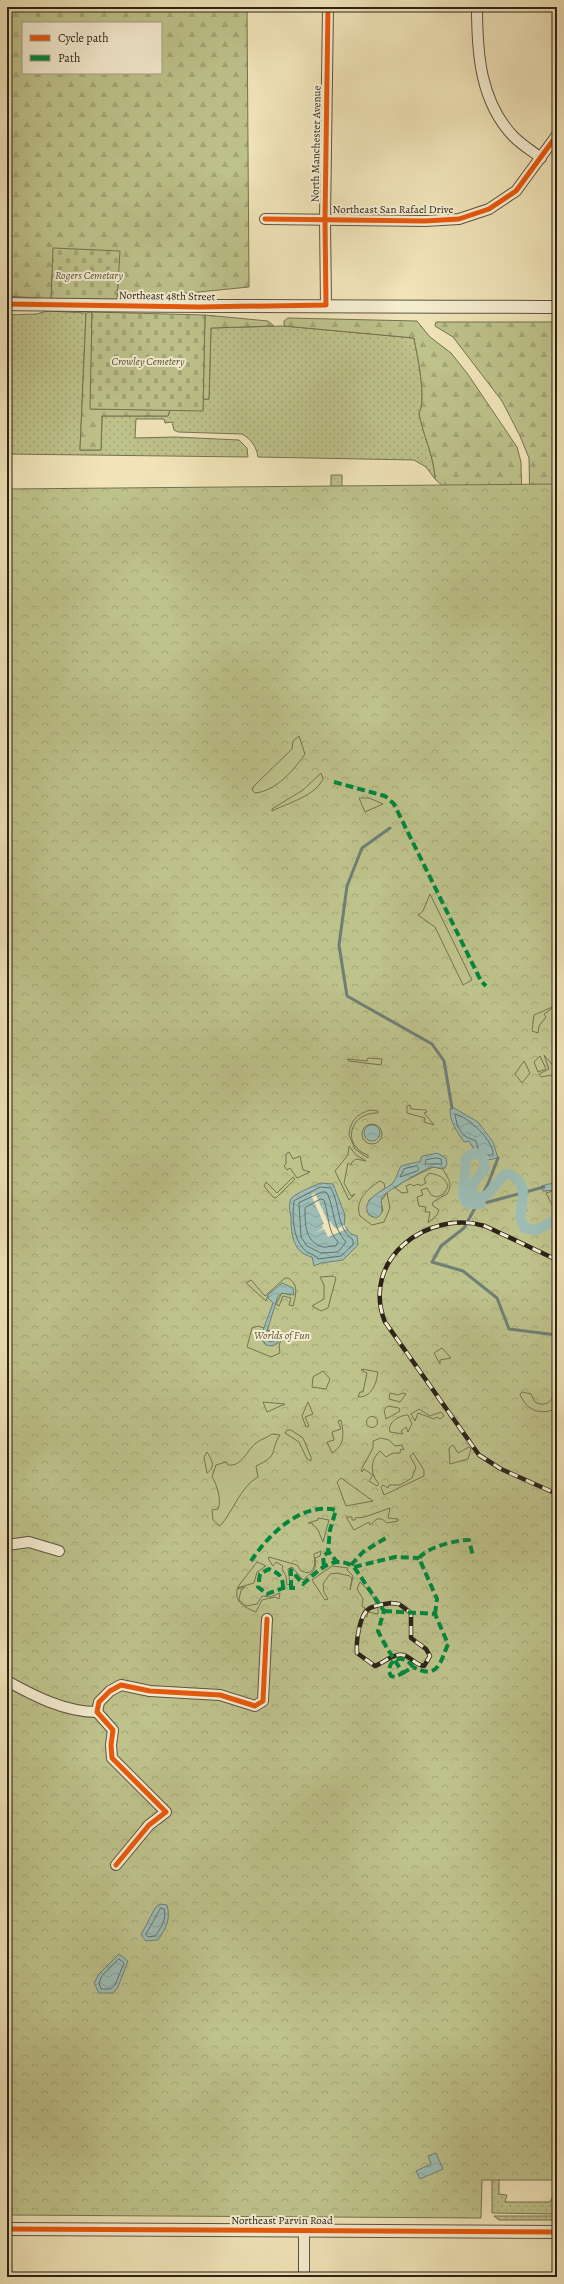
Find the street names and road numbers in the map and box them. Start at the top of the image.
street label: North Manchester Avenue [307,85,325,203]
street label: Northeast San Rafael Drive [333,202,454,217]
street label: Northeast 48th Street [119,288,216,304]
street label: Northeast Parvin Road [231,2213,333,2228]

